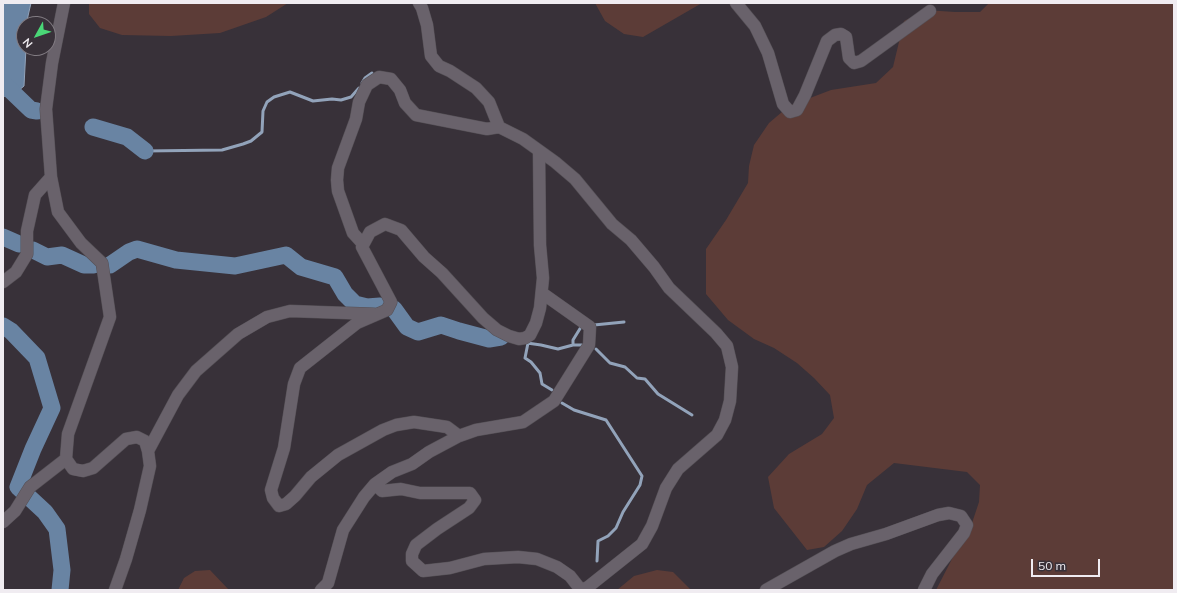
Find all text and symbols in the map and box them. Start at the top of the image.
north arrow [16,16,56,56]
text: N [20,35,36,51]
scale bar [1033,551,1102,577]
text: 50 m [1038,558,1066,573]

